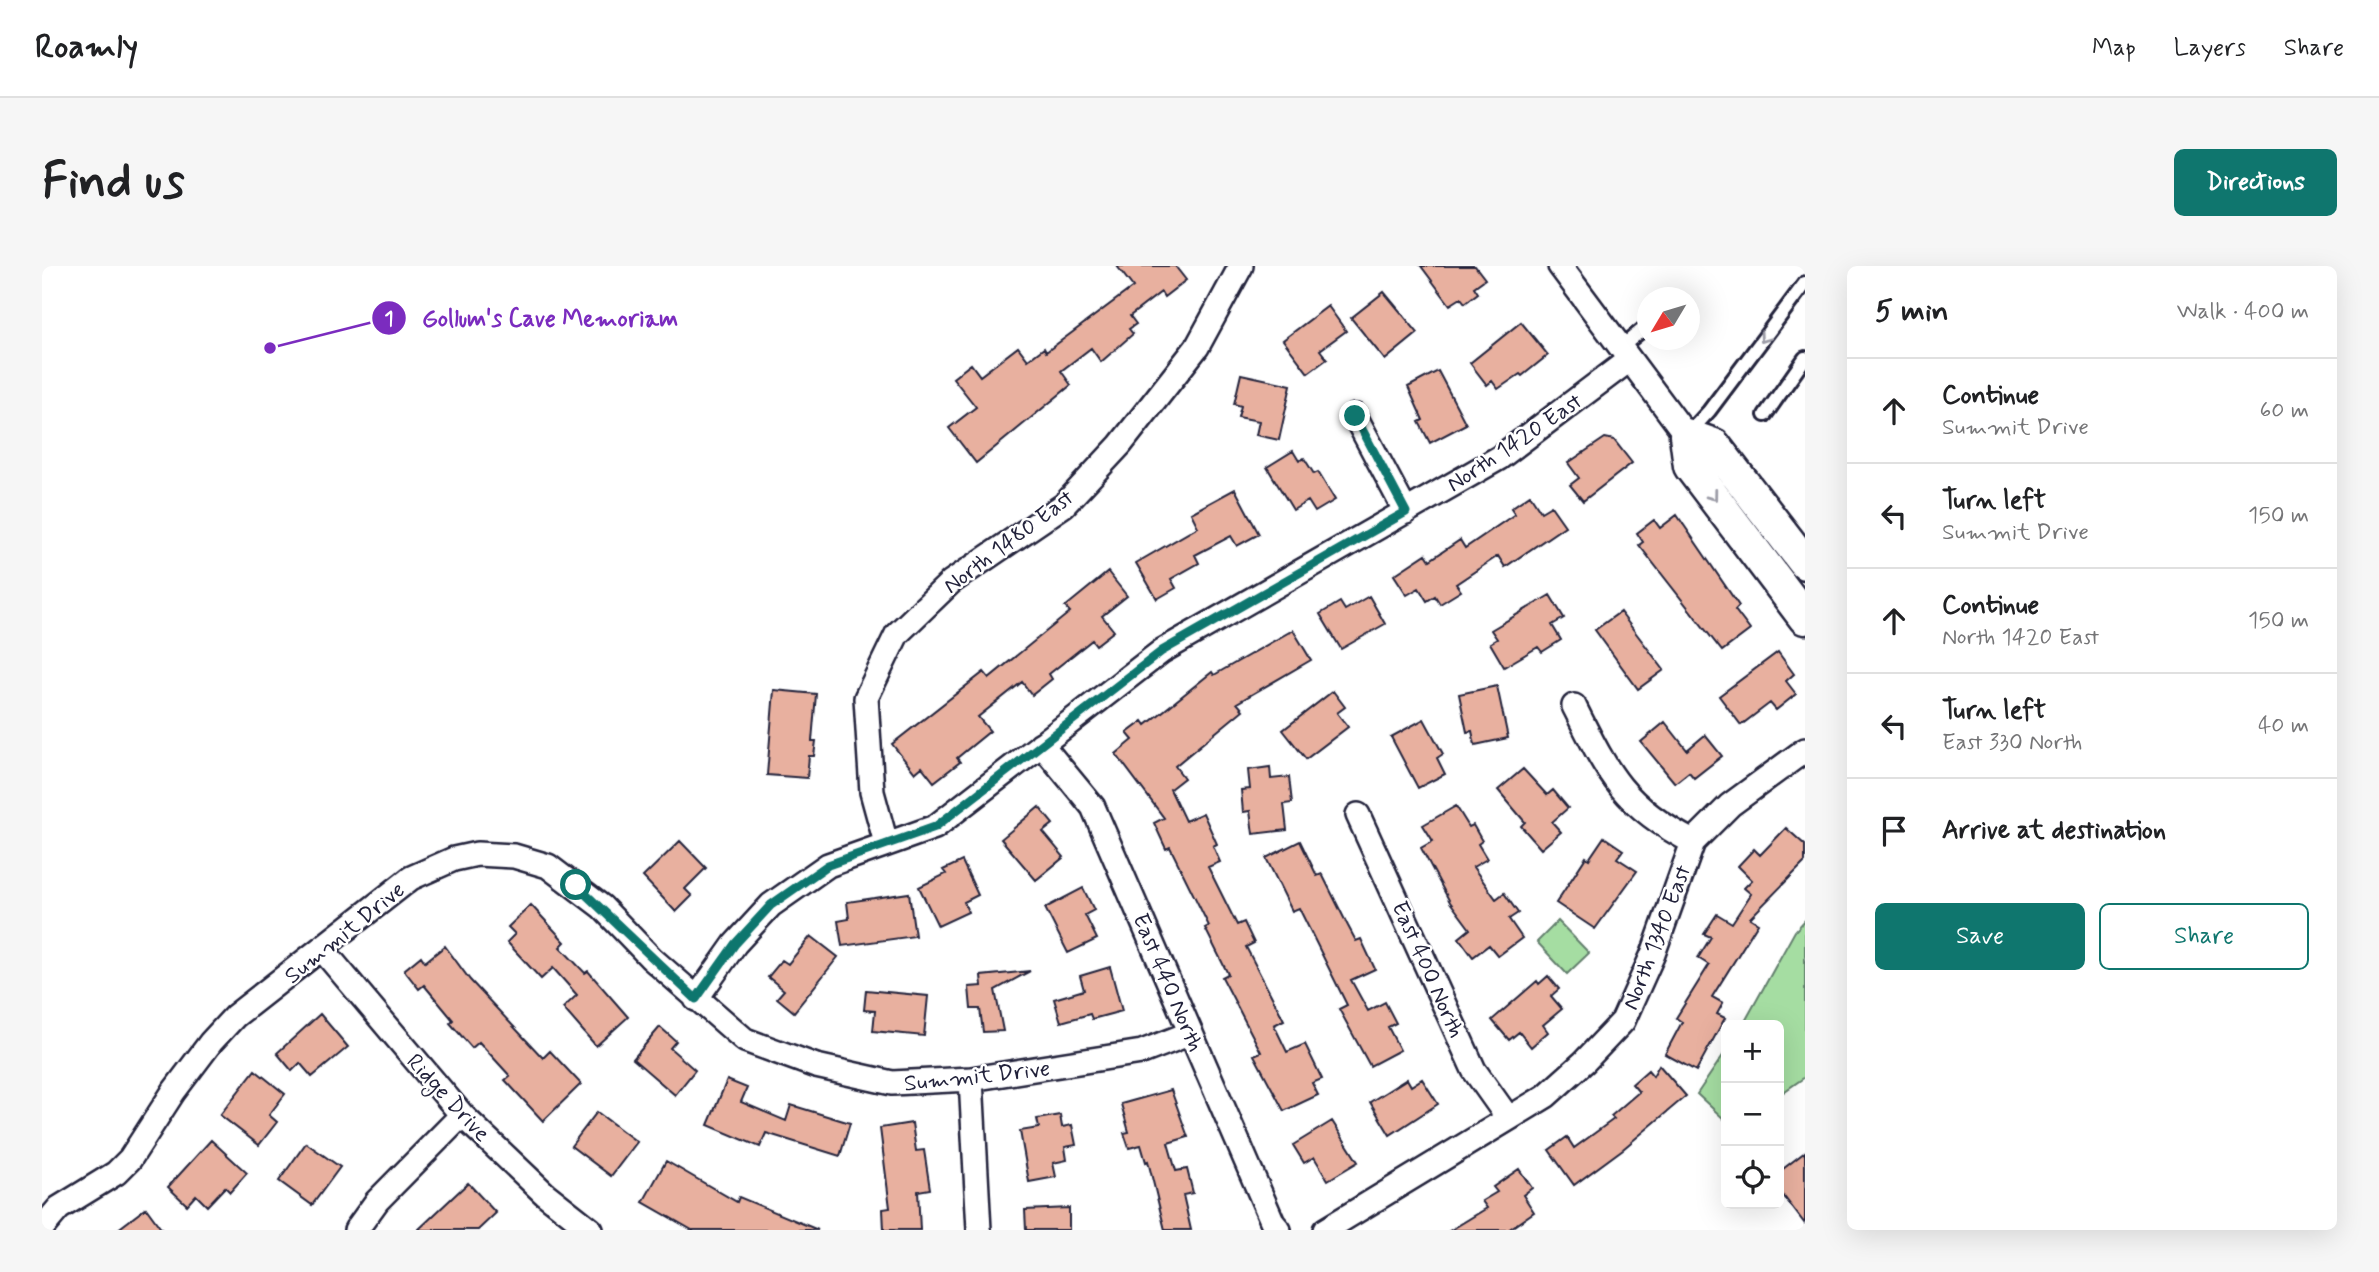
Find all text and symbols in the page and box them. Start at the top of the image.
text: Roamly [35,26,138,70]
text: Map [2092,33,2136,64]
text: Layers [2174,33,2246,64]
text: Share [2284,33,2344,64]
button: Directions [2174,149,2337,216]
text: Find us [42,150,185,215]
north arrow [1637,287,1700,350]
text: 5 min [1875,292,1949,331]
callout: Gollum's Cave Memoriam [371,295,694,340]
text: Walk · 400 m [2177,297,2309,327]
text: Gollum's Cave Memoriam [422,304,678,335]
text: 1 [384,305,394,333]
one-way arrow [1759,330,1772,343]
text: Continue [1942,379,2039,413]
street label: North 1420 East [1442,387,1589,500]
icon: ahead [1875,392,1913,430]
text: 60 m [2260,396,2309,426]
route end [1339,400,1370,431]
text: Summit Drive [1942,413,2089,443]
street label: North 1480 East [938,484,1081,601]
text: Turn left [1942,484,2046,518]
one-way arrow [1704,488,1717,500]
icon: left [1875,497,1913,535]
text: 150 m [2248,501,2309,531]
text: Summit Drive [1942,518,2089,548]
text: Continue [1942,589,2039,623]
icon: ahead [1875,602,1913,640]
text: 150 m [2248,606,2309,636]
text: North 1420 East [1942,623,2099,653]
text: Turn left [1942,694,2046,728]
icon: left [1875,707,1913,745]
text: 40 m [2258,711,2309,741]
text: East 330 North [1942,728,2082,758]
icon: arrive [1875,812,1913,850]
text: Arrive at destination [1942,814,2166,848]
street label: North 1340 East [1616,861,1699,1014]
route start [560,869,591,900]
street label: Summit Drive [279,876,412,991]
street label: East 400 North [1384,897,1471,1043]
button: Save [1875,903,2085,970]
button: Share [2099,903,2309,970]
street label: East 440 North [1125,909,1210,1057]
map controls [1721,1020,1784,1209]
button: + [1721,1020,1784,1083]
street label: Ridge Drive [398,1048,496,1150]
street label: Summit Drive [903,1054,1052,1100]
button: − [1721,1083,1784,1146]
button: locate [1721,1146,1784,1209]

